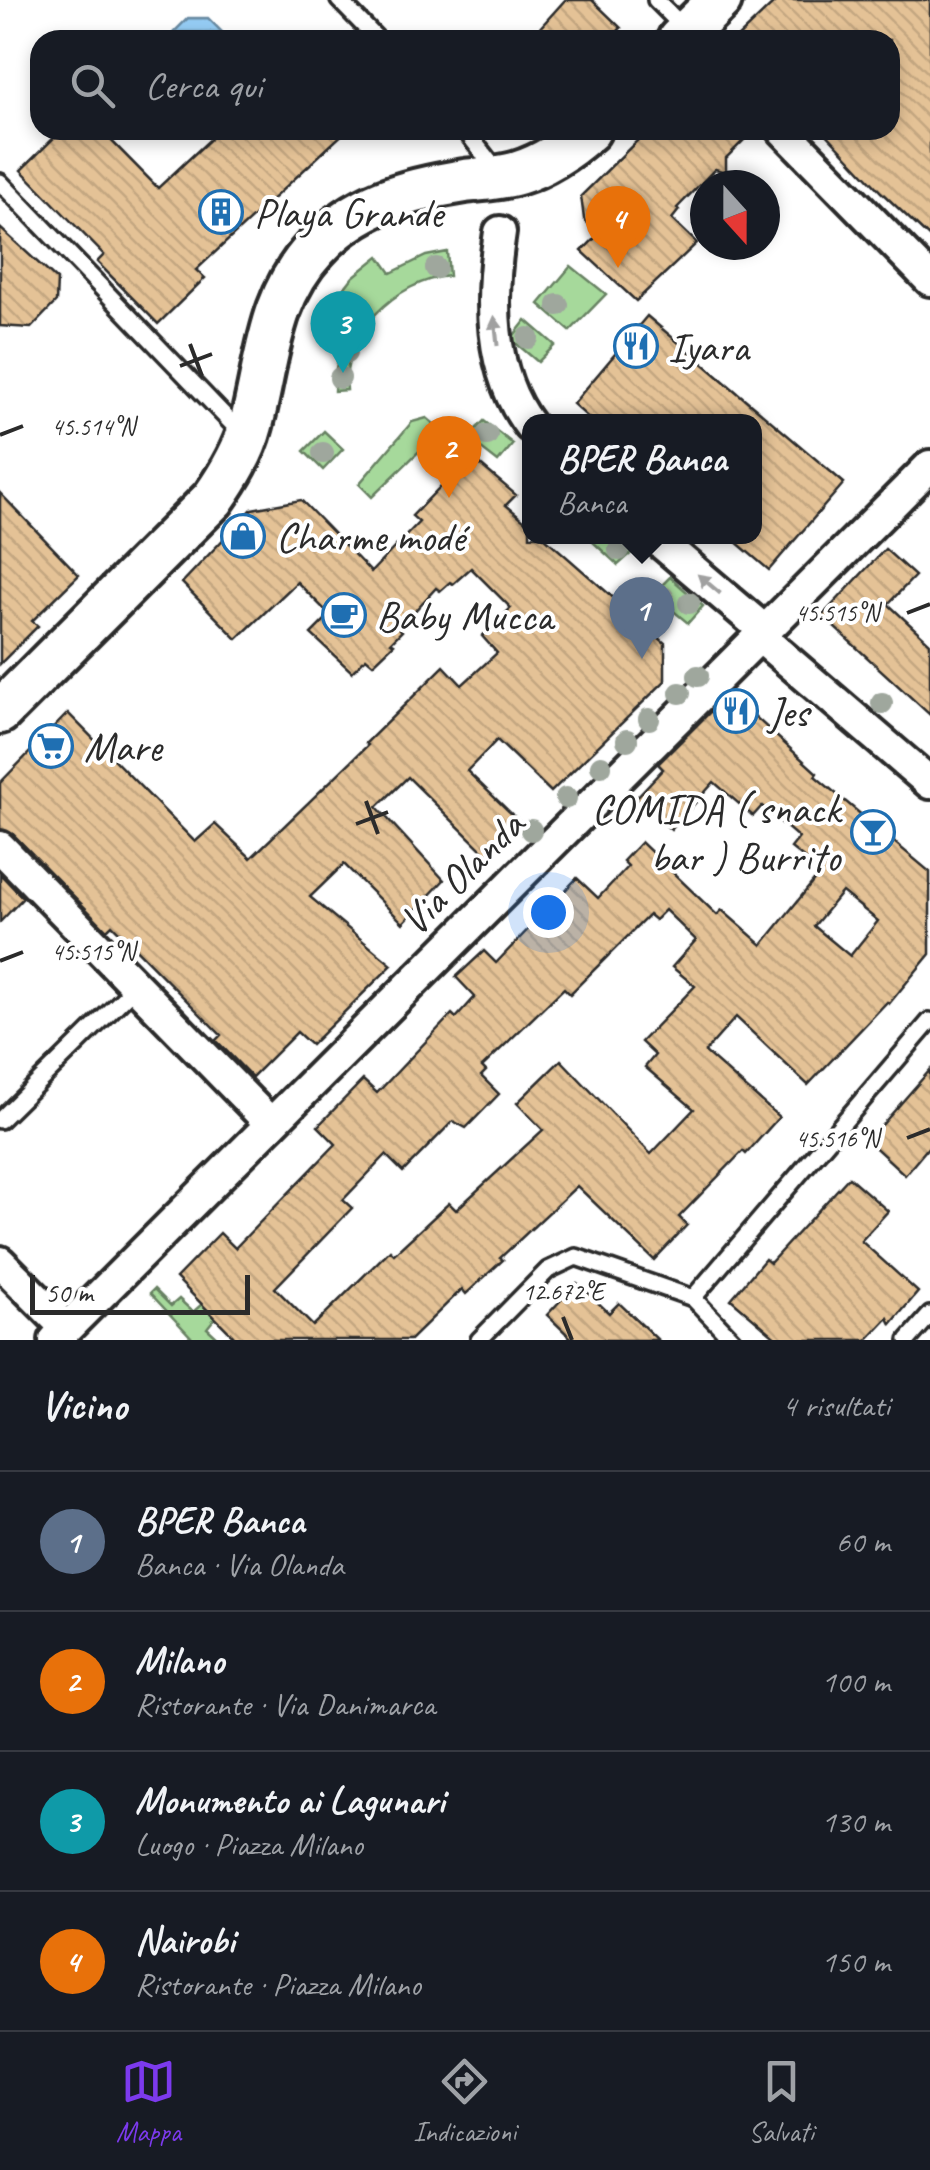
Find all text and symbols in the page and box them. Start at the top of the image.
search box [30,30,900,140]
icon: search [65,58,120,113]
text: Cerca qui [145,62,262,109]
north arrow [690,170,780,260]
pin: 4 [586,186,650,268]
place label: Playa Grande [254,187,446,240]
building icon: Playa Grande [198,189,244,235]
pin: 3 [310,290,376,373]
one-way arrow [488,314,504,346]
place label: Iyara [668,321,752,374]
restaurant icon: Iyara [613,323,659,369]
text: 45.514°N [51,411,139,443]
popup [522,414,762,544]
pin: 2 [416,416,482,498]
text: BPER Banca [557,435,727,482]
text: Banca [557,482,626,523]
place label: Charme modé [276,511,471,564]
shop icon: Charme modé [220,513,266,559]
one-way arrow [697,574,722,595]
pin: 1 [610,576,674,659]
place label: Baby Mucca [376,590,556,643]
cafe icon: Baby Mucca [321,592,367,638]
text: 45.515°N [795,597,883,629]
place label: Jes [766,686,812,739]
restaurant icon: Jes [713,688,759,734]
place label: Mare [84,721,164,774]
supermarket icon: Mare [28,723,74,769]
place label: COMIDA ( snack bar ) Burrito [592,783,844,884]
street label: Via Olanda [388,798,538,947]
bar icon: COMIDA ( snack bar ) Burrito [850,809,896,855]
your location [523,887,574,938]
text: 45.515°N [51,936,139,968]
text: 45.516°N [795,1123,883,1155]
scale bar [30,1270,250,1314]
text: 50 m [45,1275,93,1310]
text: 12.672°E [522,1276,607,1308]
text: Vicino [40,1379,127,1432]
text: 4 risultati [782,1385,890,1426]
text: BPER Banca [135,1497,304,1544]
text: 1 [65,1521,80,1562]
text: 60 m [836,1521,890,1562]
text: Banca · Via Olanda [135,1544,344,1585]
text: Milano [135,1637,224,1684]
text: 2 [65,1661,80,1702]
text: 100 m [821,1661,890,1702]
text: Ristorante · Via Danimarca [135,1684,435,1725]
text: Monumento ai Lagunari [135,1777,445,1824]
text: 3 [65,1801,80,1842]
text: 130 m [821,1801,890,1842]
text: Luogo · Piazza Milano [135,1824,363,1865]
text: Nairobi [135,1917,235,1964]
text: 4 [65,1941,80,1982]
text: 150 m [821,1941,890,1982]
text: Ristorante · Piazza Milano [135,1964,421,2005]
tab: Mappa [116,2054,181,2149]
tab: Indicazioni [413,2054,516,2149]
tab: Salvati [749,2054,814,2149]

